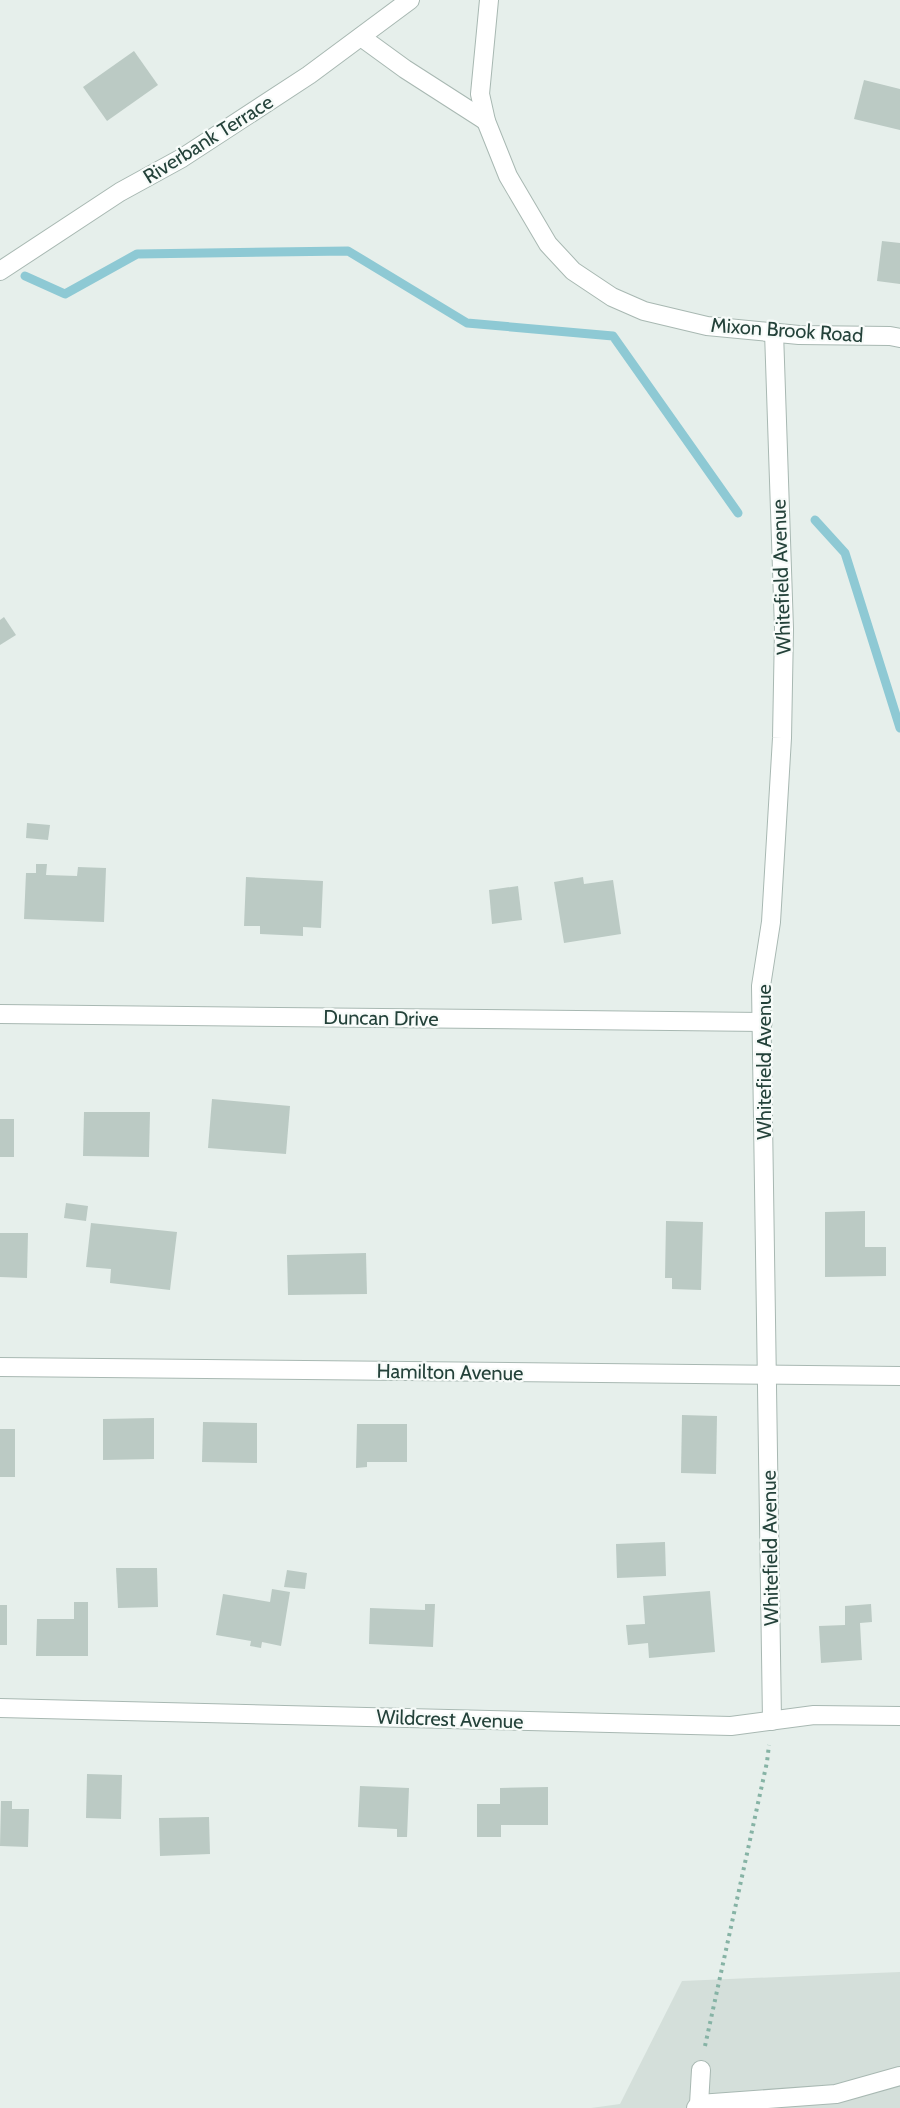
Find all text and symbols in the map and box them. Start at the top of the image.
street label: Riverbank Terrace [139,90,277,188]
street label: Mixon Brook Road [710,313,864,347]
street label: Whitefield Avenue [766,499,796,655]
street label: Whitefield Avenue [752,984,776,1140]
street label: Duncan Drive [323,1005,439,1031]
street label: Hamilton Avenue [376,1359,524,1385]
street label: Whitefield Avenue [757,1470,783,1626]
street label: Wildcrest Avenue [376,1704,524,1734]

